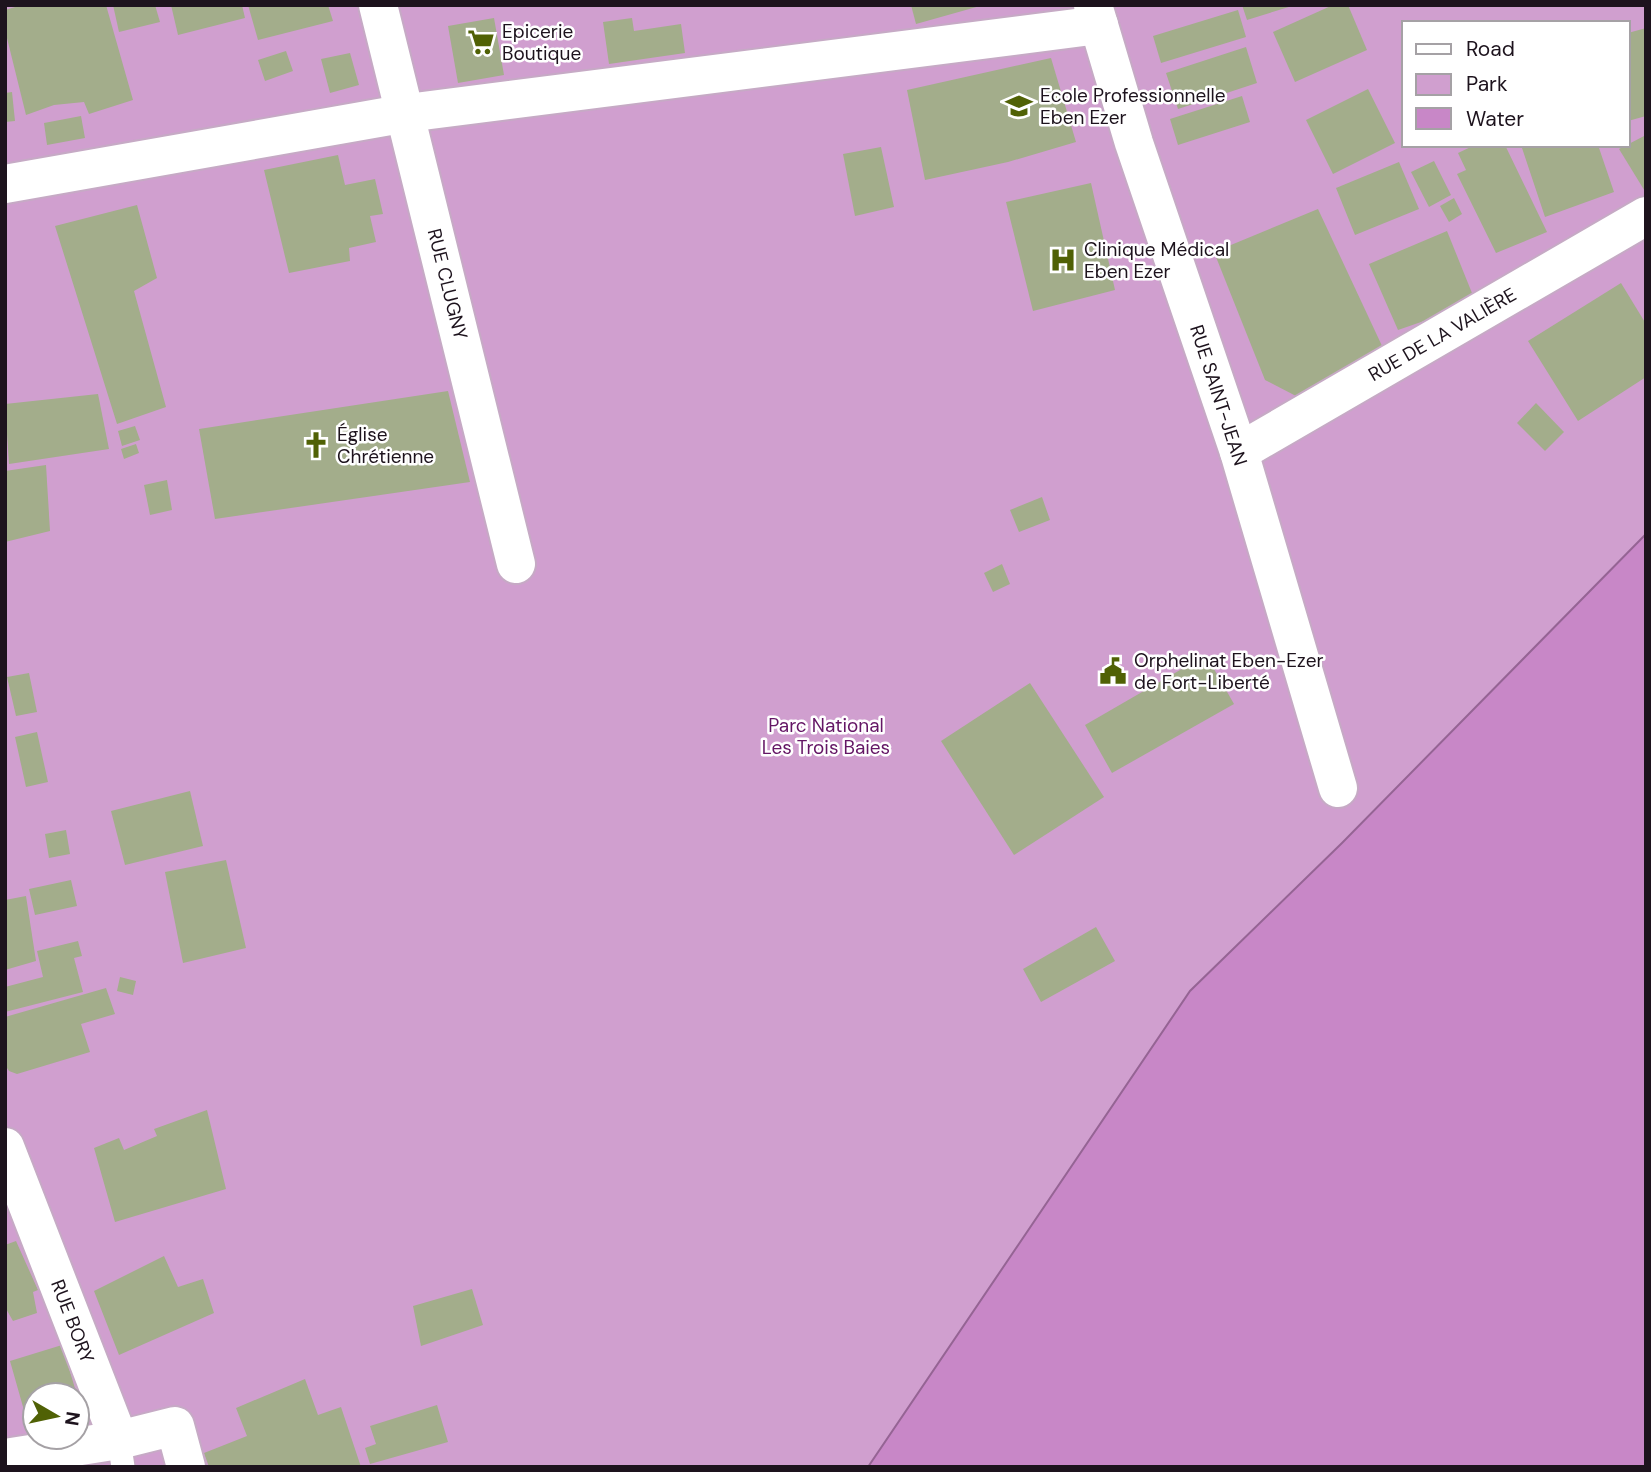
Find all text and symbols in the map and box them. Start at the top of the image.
place label: Epicerie Boutique [502,19,581,66]
legend [1402,21,1630,147]
supermarket icon: Epicerie Boutique [466,27,496,57]
text: Road [1466,35,1515,63]
text: Park [1466,70,1508,98]
place label: Ecole Professionnelle Eben Ezer [1040,83,1226,130]
school or university icon: Ecole Professionnelle Eben Ezer [1004,91,1034,121]
text: Water [1466,105,1524,133]
street label: RUE CLUGNY [422,226,473,342]
place label: Clinique Médical Eben Ezer [1084,237,1229,284]
hospital icon: Clinique Médical Eben Ezer [1048,245,1078,275]
street label: RUE DE LA VALIÈRE [1364,282,1521,387]
street label: RUE SAINT-JEAN [1184,322,1253,469]
place label: Église Chrétienne [337,422,434,469]
church icon: Église Chrétienne [301,430,331,460]
place label: Orphelinat Eben-Ezer de Fort-Liberté [1134,648,1324,695]
public building icon: Orphelinat Eben-Ezer de Fort-Liberté [1098,656,1128,686]
park label: Parc National Les Trois Baies [762,713,890,760]
street label: RUE BORY [45,1276,100,1366]
north arrow [21,1381,91,1451]
text: N [59,1410,86,1427]

